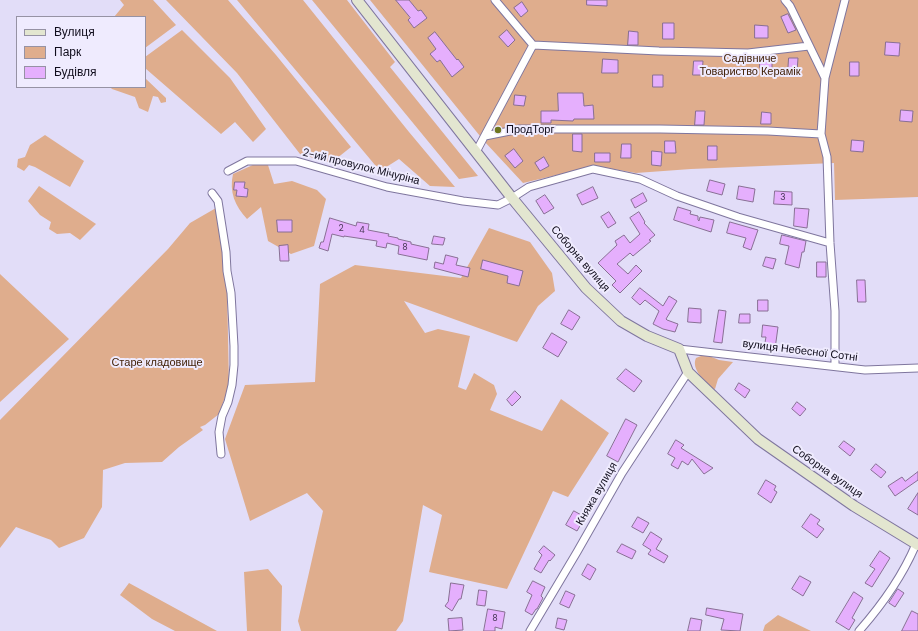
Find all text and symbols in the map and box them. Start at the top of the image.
legend [16,16,146,88]
text: Вулиця [54,24,95,40]
text: Парк [54,44,81,60]
park label: Садівниче Товариство Керамік [700,52,800,78]
text: Будівля [54,64,96,80]
place label: ПродТорг [506,123,554,137]
marker: ПродТорг [493,125,503,135]
street label: 2-ий провулок Мічуріна [301,146,421,188]
house number: 3 [780,193,786,203]
street label: Соборна вулиця [548,223,612,295]
house number: 2 [338,224,344,234]
house number: 4 [359,226,365,236]
house number: 8 [402,243,408,253]
street label: вулиця Небесної Сотні [742,337,858,365]
park label: Старе кладовище [111,356,203,370]
street label: Соборна вулиця [789,443,865,501]
street label: Княжа вулиця [574,460,620,528]
house number: 8 [492,614,498,624]

